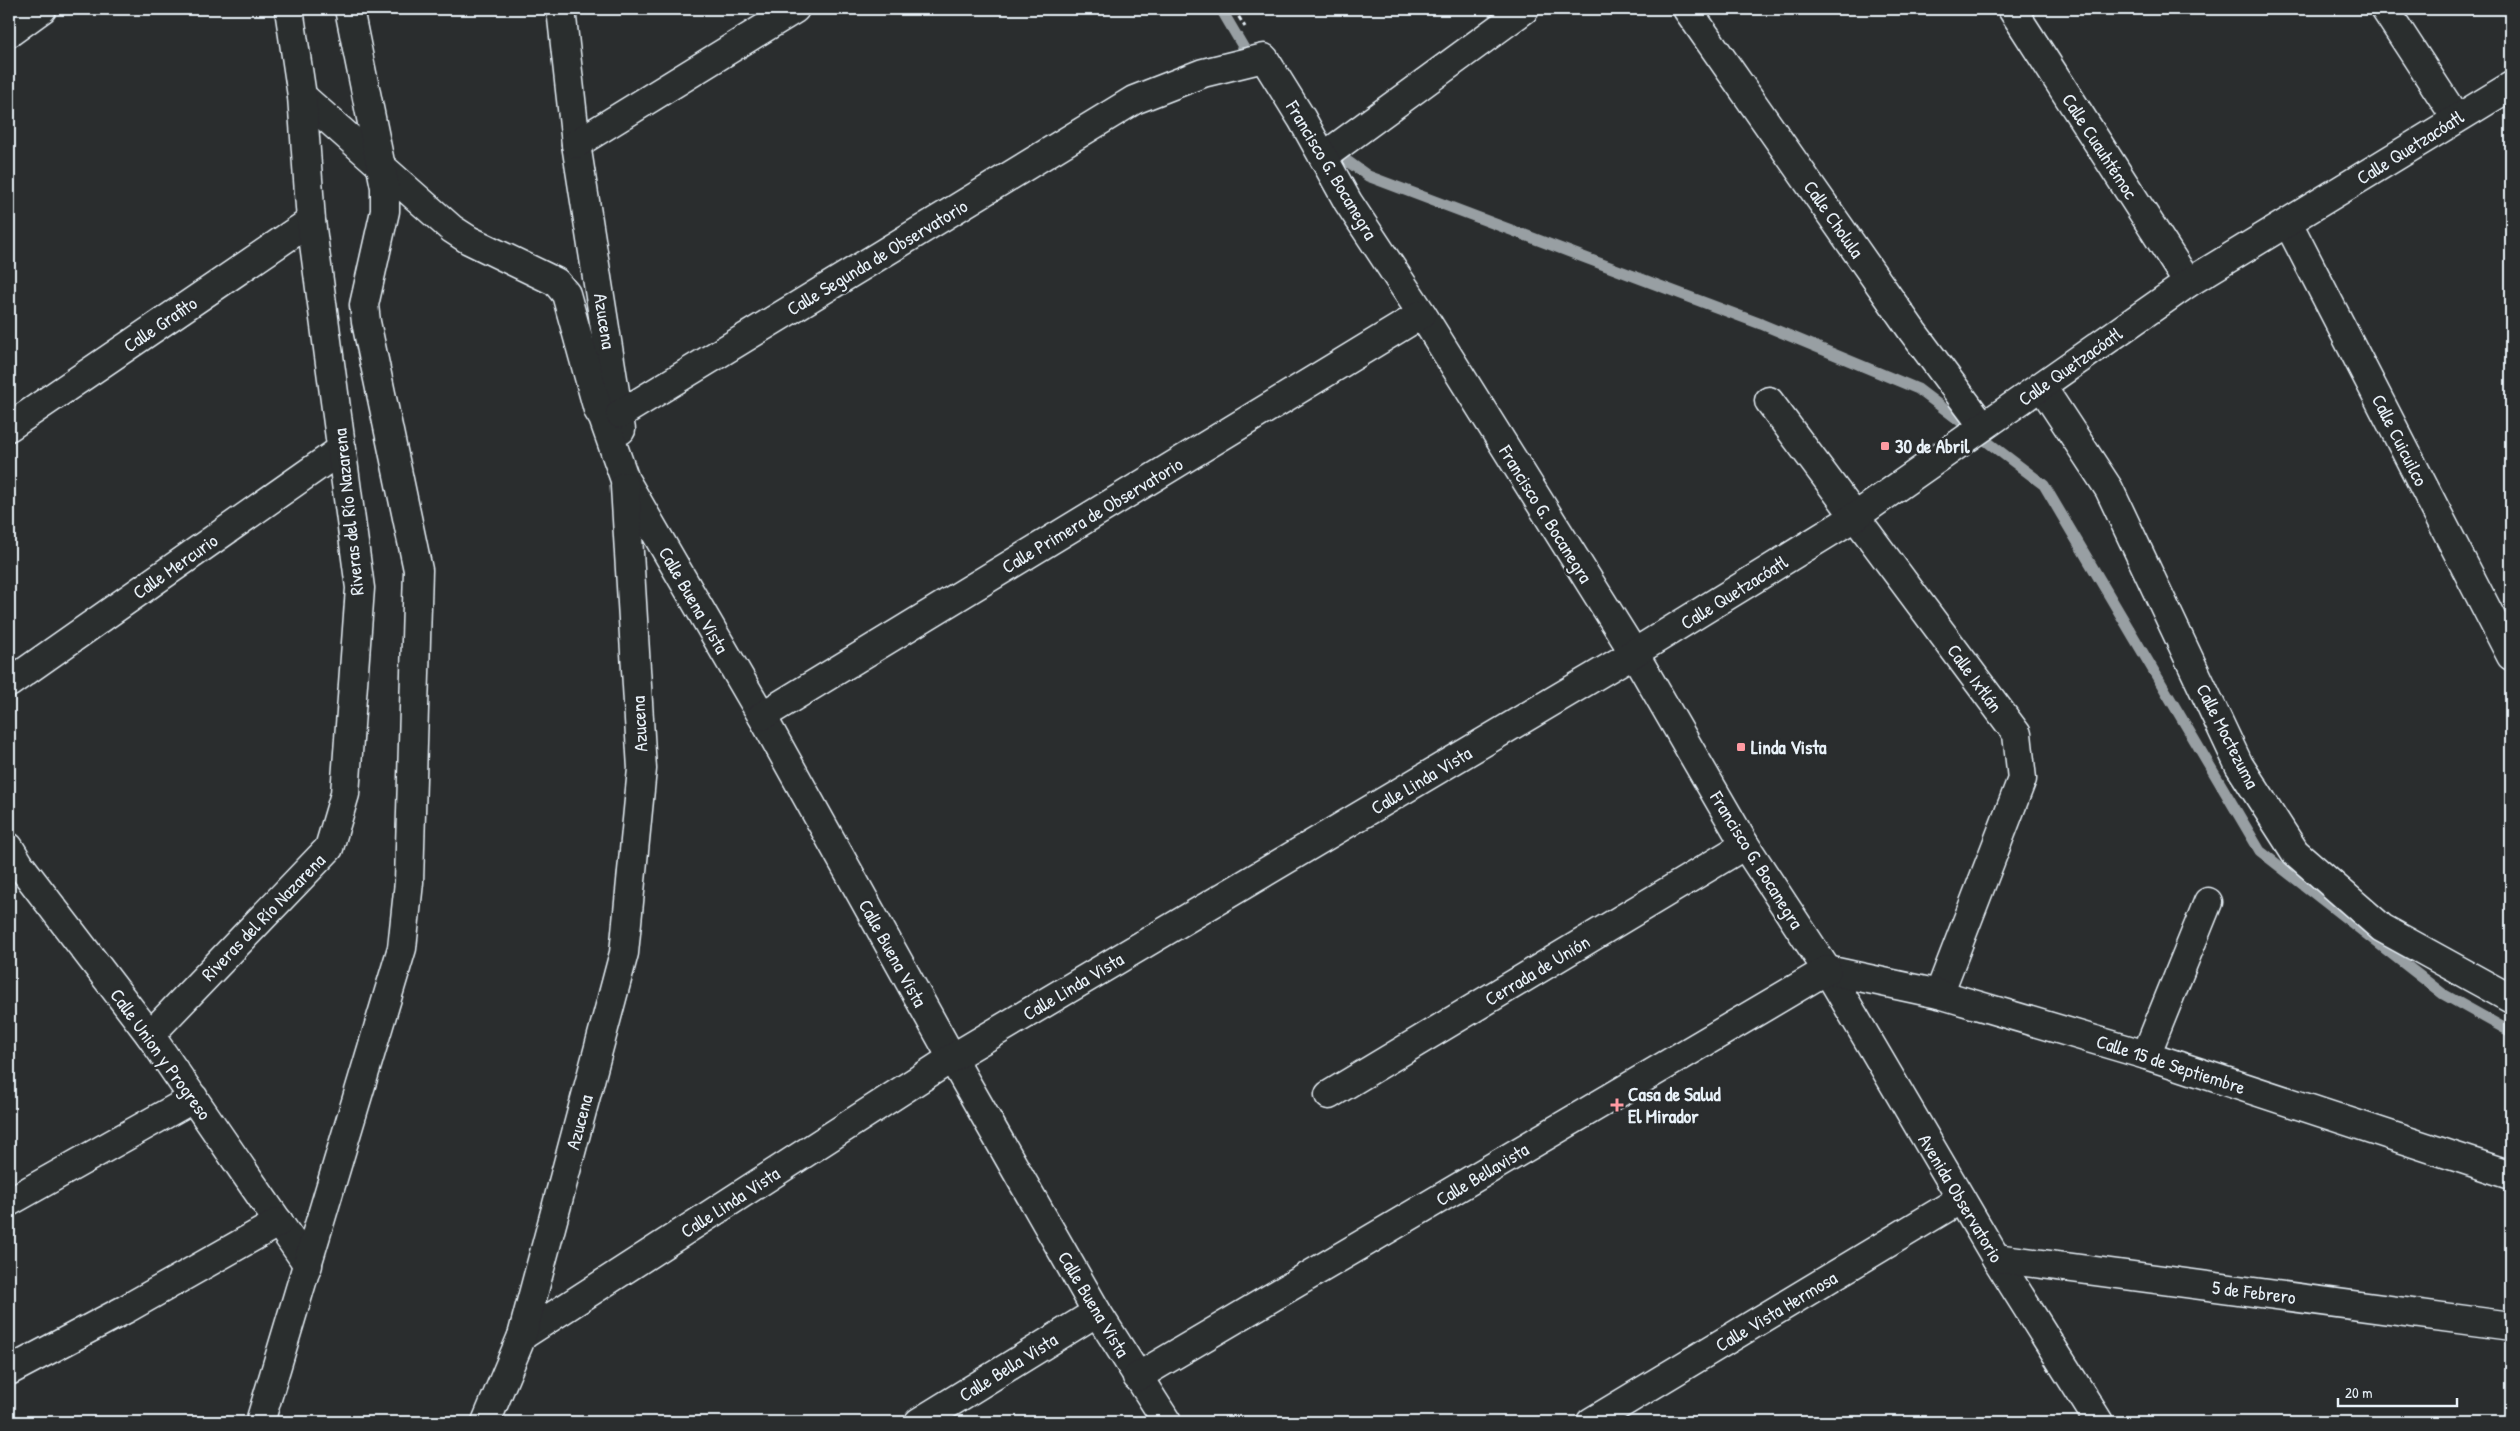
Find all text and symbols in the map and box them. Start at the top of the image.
street label: Calle Cuauhtémoc [2056,88,2144,204]
street label: Francisco G. Bocanegra [1280,95,1384,245]
street label: Calle Quetzacóatl [2351,103,2469,190]
street label: Calle Cholula [1798,175,1871,263]
street label: Calle Segunda de Observatorio [782,192,973,321]
street label: Calle Grafito [118,290,202,358]
street label: Azucena [588,291,622,351]
street label: Calle Quetzacóatl [2013,320,2128,412]
street label: Calle Cuicuilco [2366,390,2434,491]
street label: Riveras del Río Nazarena [326,427,370,597]
place label: 30 de Abril [1895,433,1970,459]
street label: Francisco G. Bocanegra [1493,439,1599,588]
marker: 30 de Abril [1879,440,1891,452]
street label: Calle Primera de Observatorio [997,450,1188,579]
street label: Calle Mercurio [127,527,223,605]
street label: Calle Buena Vista [653,542,735,659]
street label: Calle Quetzacóatl [1675,548,1793,635]
street label: Calle Ixtlán [1941,639,2009,717]
street label: Calle Moctezuma [2190,679,2266,793]
street label: Azucena [625,695,653,753]
place label: Linda Vista [1751,734,1827,760]
street label: Calle Linda Vista [1366,739,1477,820]
marker: Linda Vista [1735,741,1747,753]
street label: Francisco G. Bocanegra [1704,785,1810,934]
street label: Riveras del Río Nazarena [195,847,331,986]
street label: Calle Buena Vista [853,894,934,1012]
street label: Cerrada de Unión [1480,928,1594,1012]
street label: Calle Linda Vista [1018,945,1129,1026]
street label: Calle Union y Progreso [104,983,218,1125]
street label: Calle 15 de Septiembre [2093,1028,2249,1100]
place label: Casa de Salud El Mirador [1628,1081,1721,1129]
street label: Azucena [559,1091,599,1152]
marker: Casa de Salud El Mirador [1610,1098,1624,1112]
street label: Avenida Observatorio [1912,1129,2010,1267]
street label: Calle Bellavista [1431,1136,1534,1212]
street label: Calle Linda Vista [675,1160,785,1244]
street label: Calle Buena Vista [1052,1246,1136,1362]
street label: Calle Vista Hermosa [1710,1264,1842,1358]
street label: 5 de Febrero [2211,1274,2298,1310]
street label: Calle Bella Vista [954,1326,1063,1408]
scale bar [2338,1376,2456,1408]
text: 20 m [2345,1382,2372,1403]

